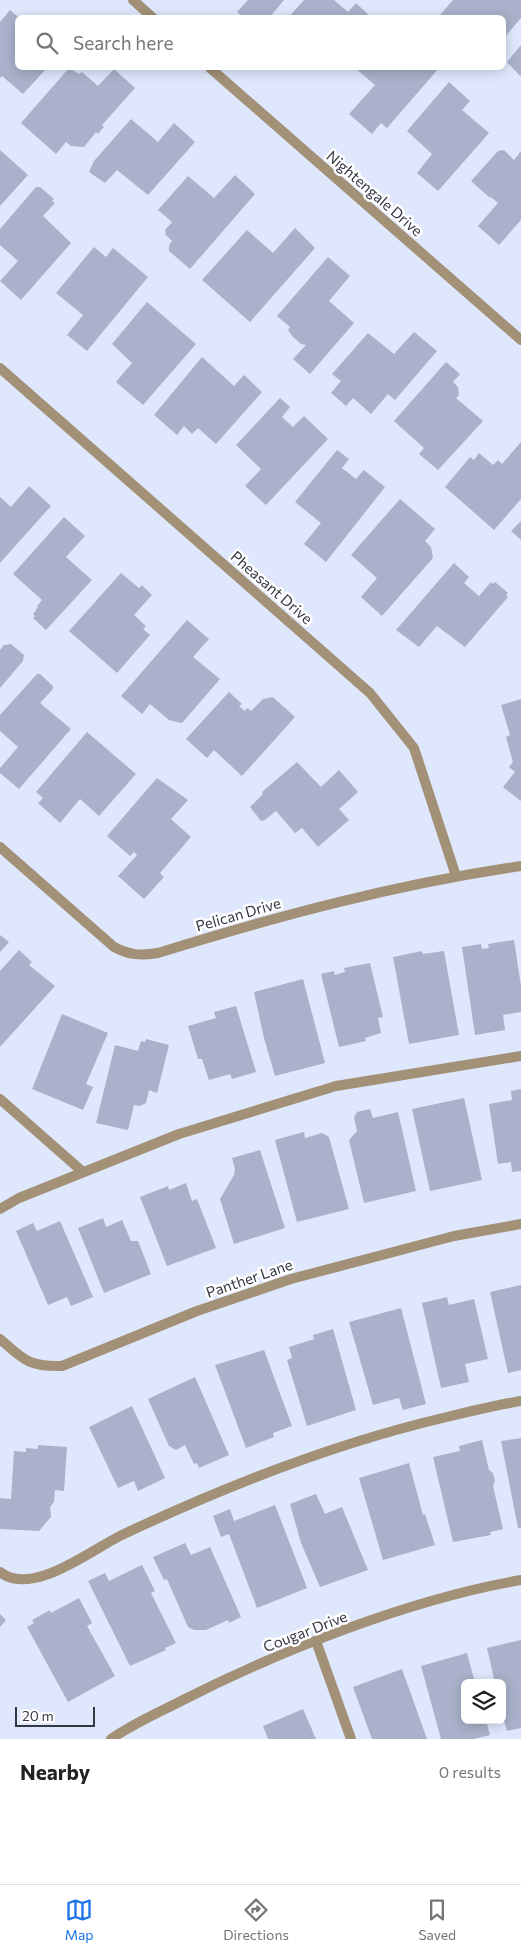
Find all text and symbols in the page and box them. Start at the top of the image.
search box [15,15,506,70]
icon: search [33,29,61,57]
text: Search here [73,31,173,54]
street label: Nightengale Drive [323,146,427,240]
street label: Pheasant Drive [227,547,317,627]
street label: Pelican Drive [193,893,283,935]
street label: Panther Lane [203,1255,295,1301]
street label: Cougar Drive [260,1607,350,1655]
map controls [461,1679,506,1724]
button: layers [461,1679,506,1724]
scale bar [15,1704,95,1727]
text: 20 m [22,1707,54,1724]
text: Nearby [20,1759,90,1784]
text: 0 results [439,1762,501,1781]
tab: Map [65,1896,94,1943]
tab: Directions [223,1896,289,1943]
tab: Saved [418,1896,456,1943]

